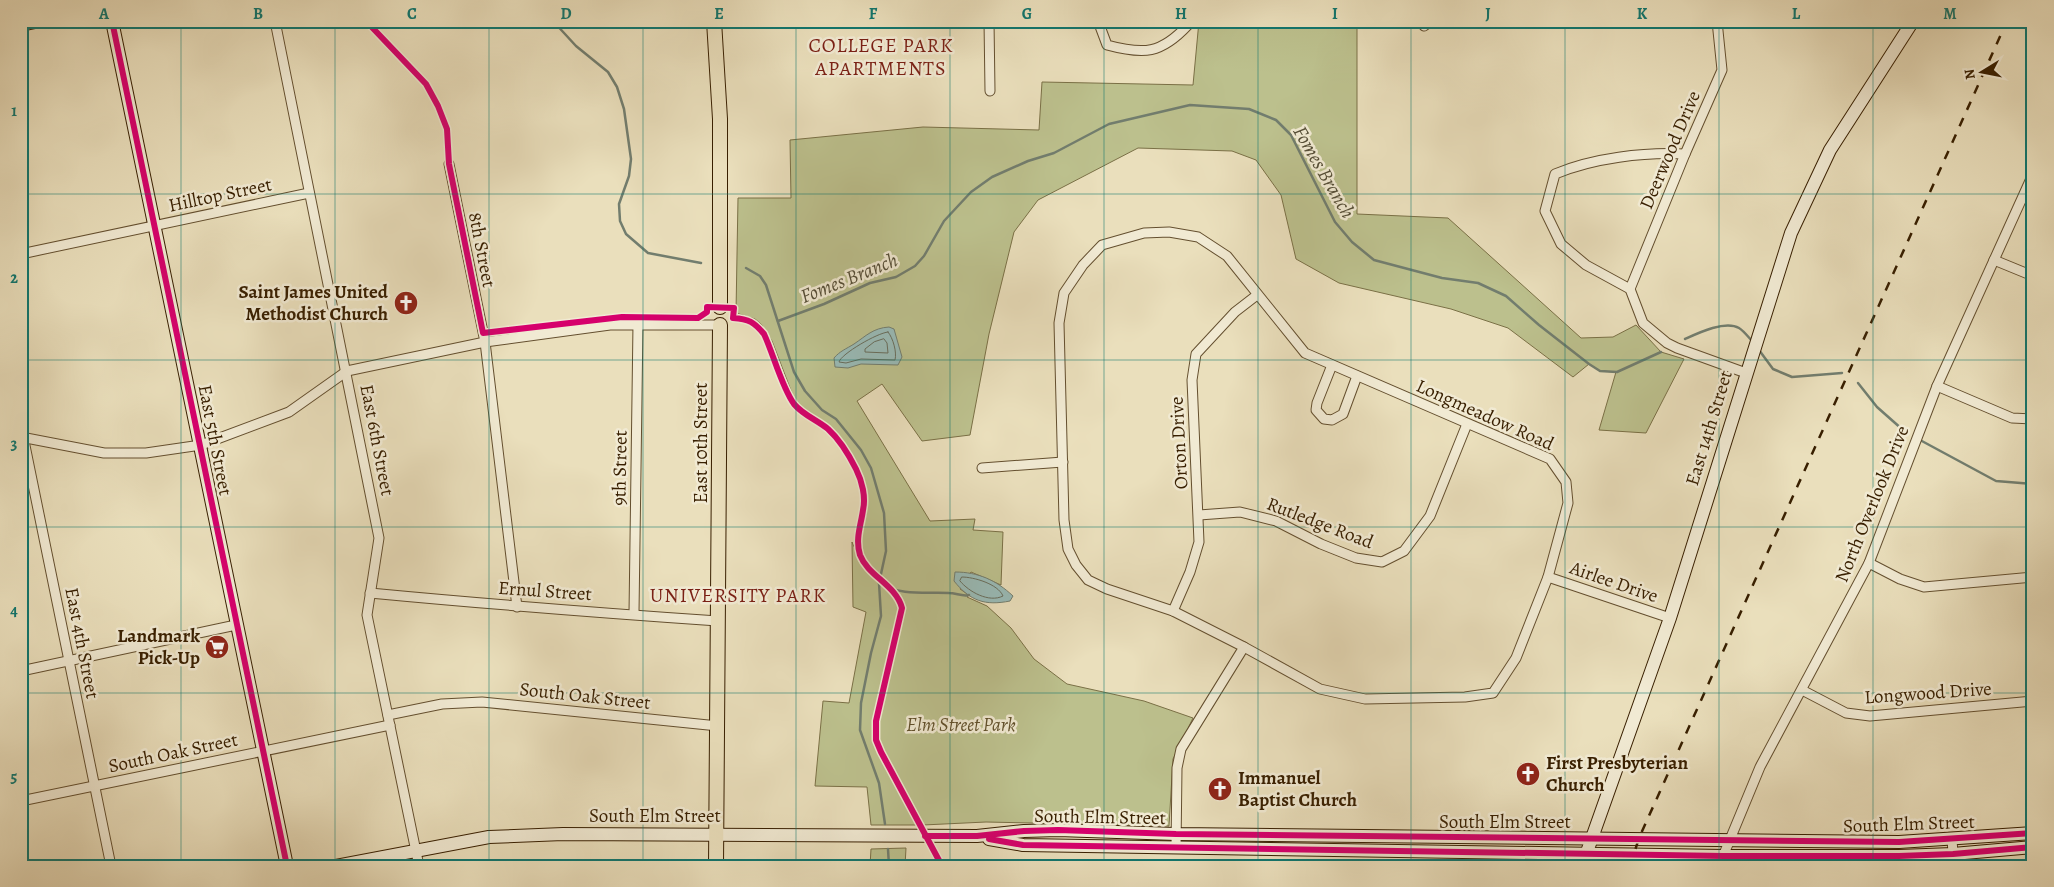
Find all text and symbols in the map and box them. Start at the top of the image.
text: A [98,3,110,25]
text: B [253,3,263,25]
text: C [407,3,417,25]
text: D [560,3,572,25]
text: E [714,3,724,25]
text: F [869,3,878,25]
text: G [1022,3,1032,25]
text: H [1175,3,1187,25]
text: I [1332,3,1338,25]
text: J [1485,3,1491,25]
text: K [1637,3,1648,25]
text: L [1792,3,1801,25]
text: M [1943,3,1957,25]
district label: COLLEGE PARK APARTMENTS [808,32,954,82]
north arrow [1956,48,2006,98]
text: N [1959,67,1980,81]
street label: Deerwood Drive [1633,87,1707,213]
text: 1 [11,100,17,122]
water label: Fomes Branch [1287,121,1361,223]
street label: Hilltop Street [166,171,274,219]
street label: 8th Street [462,210,502,290]
water label: Fomes Branch [796,246,902,310]
text: 2 [10,267,18,289]
place label: Saint James United Methodist Church [238,279,389,327]
church icon: Saint James United Methodist Church [393,290,419,316]
street label: East 14th Street [1679,367,1739,489]
street label: Longmeadow Road [1412,373,1559,457]
street label: East 5th Street [192,382,238,498]
street label: East 6th Street [353,382,401,498]
street label: East 10th Street [688,383,714,503]
street label: Orton Drive [1164,396,1194,490]
street label: North Overlook Drive [1829,422,1915,586]
street label: 9th Street [606,430,634,506]
text: 3 [11,433,18,455]
street label: Rutledge Road [1263,491,1378,556]
street label: Airlee Drive [1566,554,1661,609]
street label: Ernul Street [497,575,593,607]
district label: UNIVERSITY PARK [650,582,826,609]
street label: East 4th Street [58,585,106,701]
text: 4 [10,600,18,622]
place label: Landmark Pick-Up [117,623,200,671]
supermarket icon: Landmark Pick-Up [204,634,230,660]
street label: South Oak Street [518,676,652,716]
street label: Longwood Drive [1863,676,1993,710]
park label: Elm Street Park [906,712,1016,738]
street label: South Oak Street [106,727,240,779]
place label: First Presbyterian Church [1546,750,1688,798]
church icon: First Presbyterian Church [1515,761,1541,787]
place label: Immanuel Baptist Church [1238,765,1357,813]
text: 5 [11,766,18,788]
church icon: Immanuel Baptist Church [1207,776,1233,802]
street label: South Elm Street [589,803,721,829]
street label: South Elm Street [1034,803,1166,831]
street label: South Elm Street [1439,809,1571,835]
street label: South Elm Street [1843,809,1975,839]

